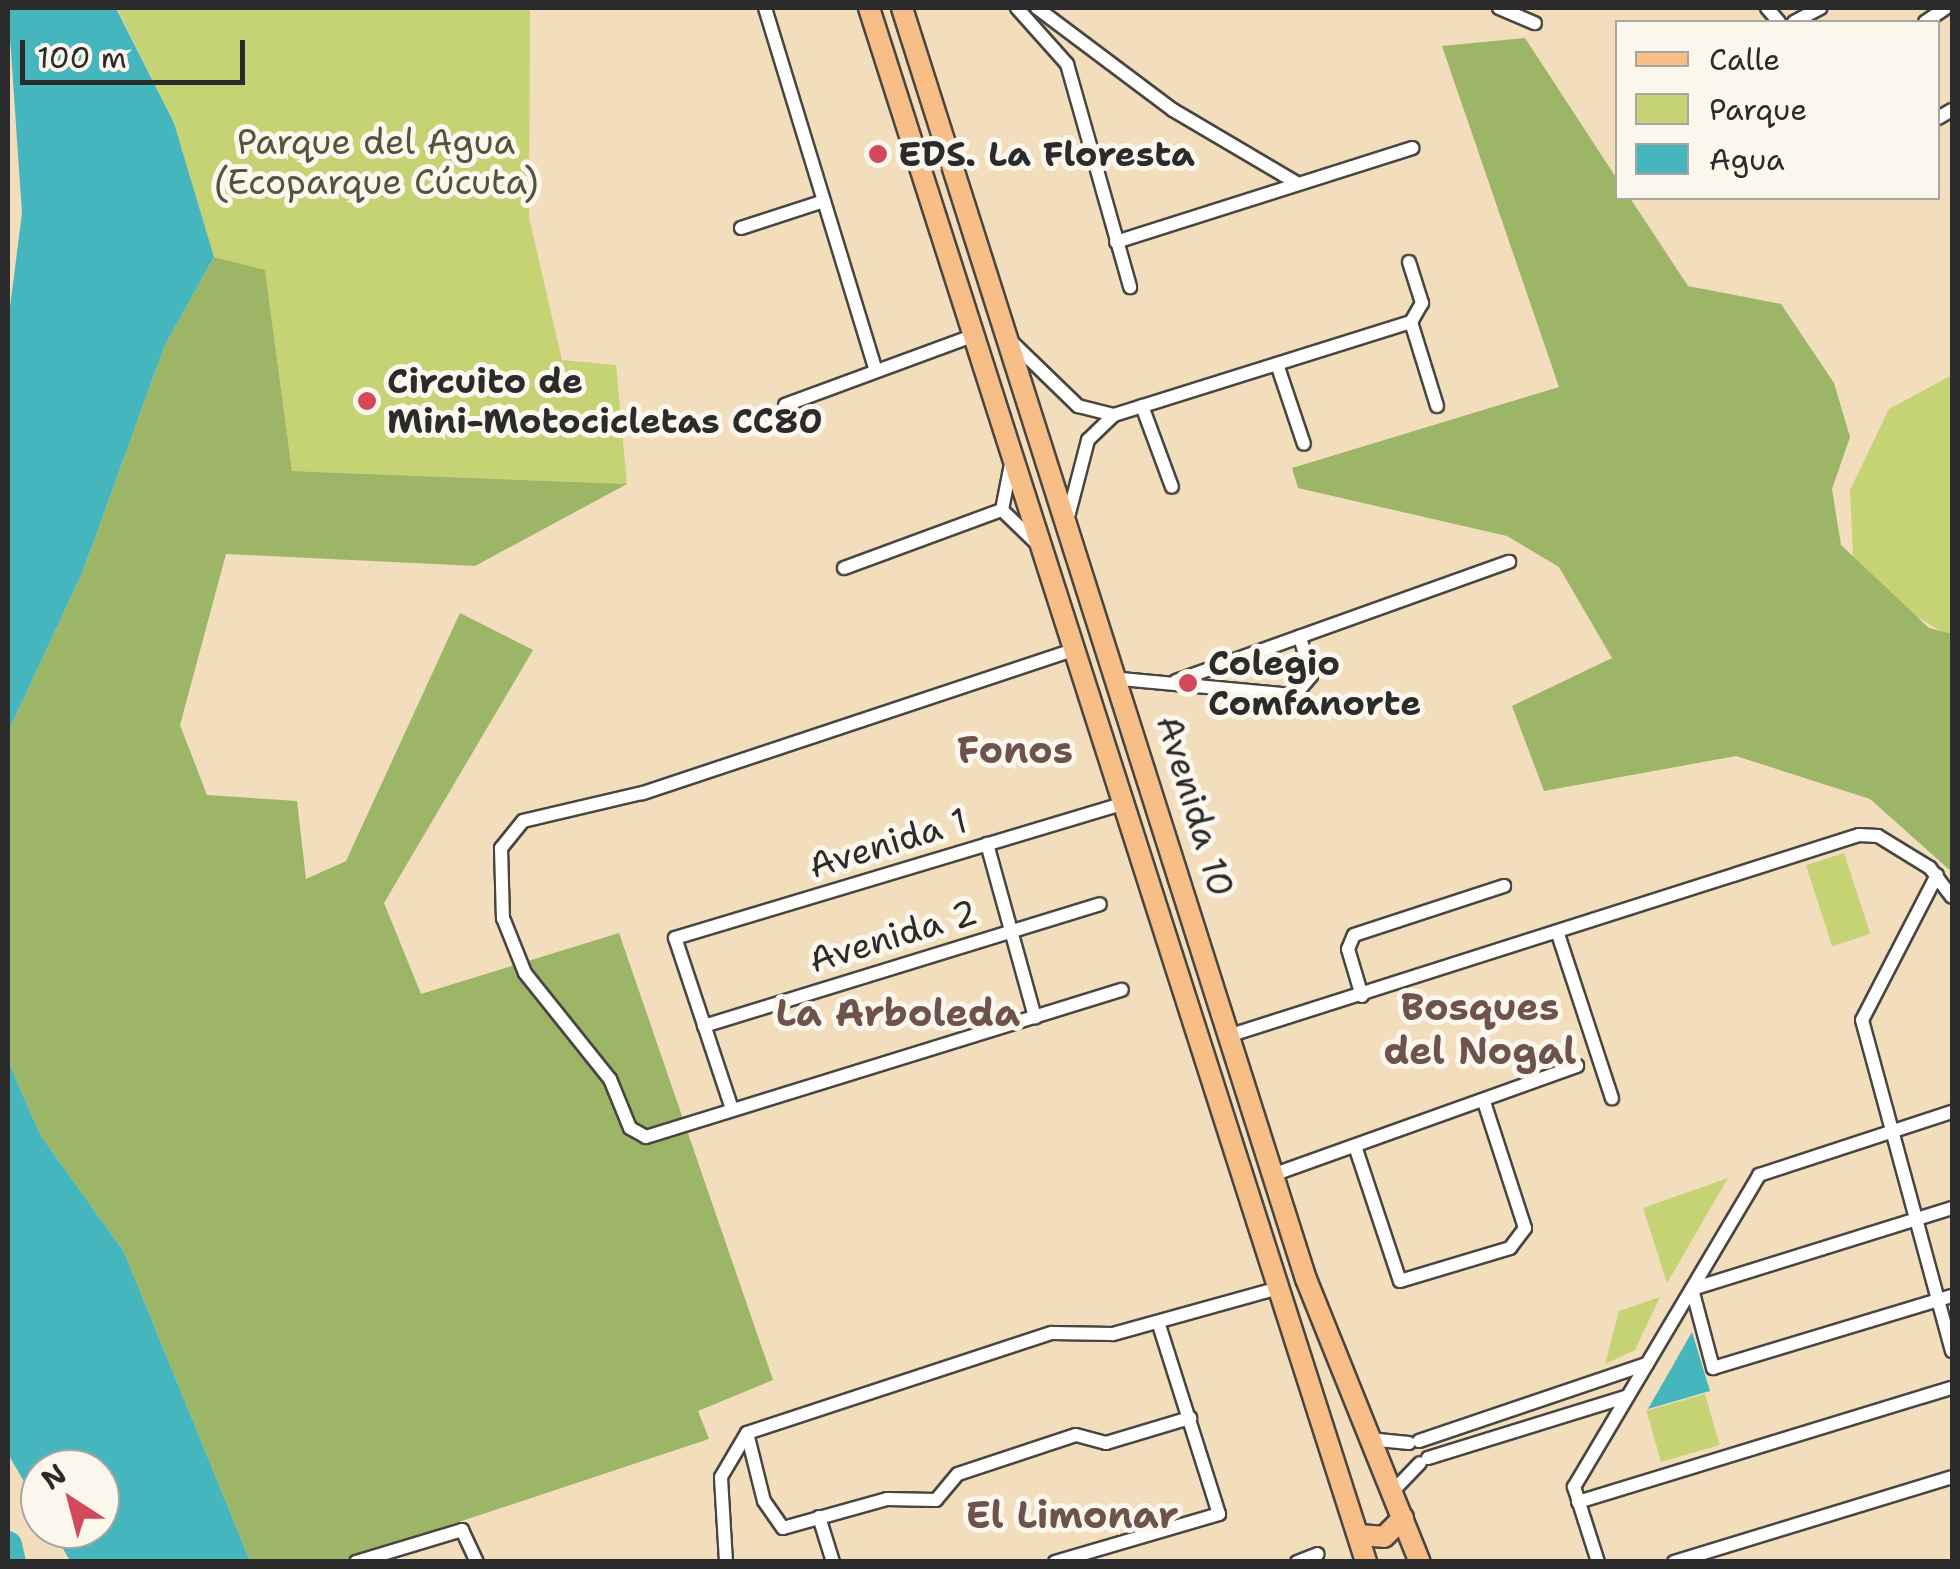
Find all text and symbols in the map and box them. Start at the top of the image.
scale bar [25,20,250,82]
legend [1615,20,1940,200]
text: 100 m [37,37,127,78]
text: Calle [1709,39,1780,80]
text: Parque [1709,89,1807,130]
park label: Parque del Agua (Ecoparque Cúcuta) [213,121,539,203]
place label: EDS. La Floresta [898,133,1195,175]
text: Agua [1709,139,1785,180]
marker: EDS. La Floresta [867,143,889,165]
place label: Circuito de Mini-Motocicletas CC80 [387,360,823,442]
marker: Circuito de Mini-Motocicletas CC80 [356,390,378,412]
place label: Colegio Comfanorte [1208,642,1421,724]
marker: Colegio Comfanorte [1177,672,1199,694]
street label: Avenida 10 [1148,710,1242,902]
district label: Fonos [957,727,1073,773]
street label: Avenida 1 [804,799,972,887]
street label: Avenida 2 [804,891,982,981]
district label: Bosques del Nogal [1383,984,1577,1074]
district label: La Arboleda [776,990,1020,1036]
north arrow [20,1449,120,1549]
text: N [33,1454,74,1498]
district label: El Limonar [965,1492,1179,1538]

